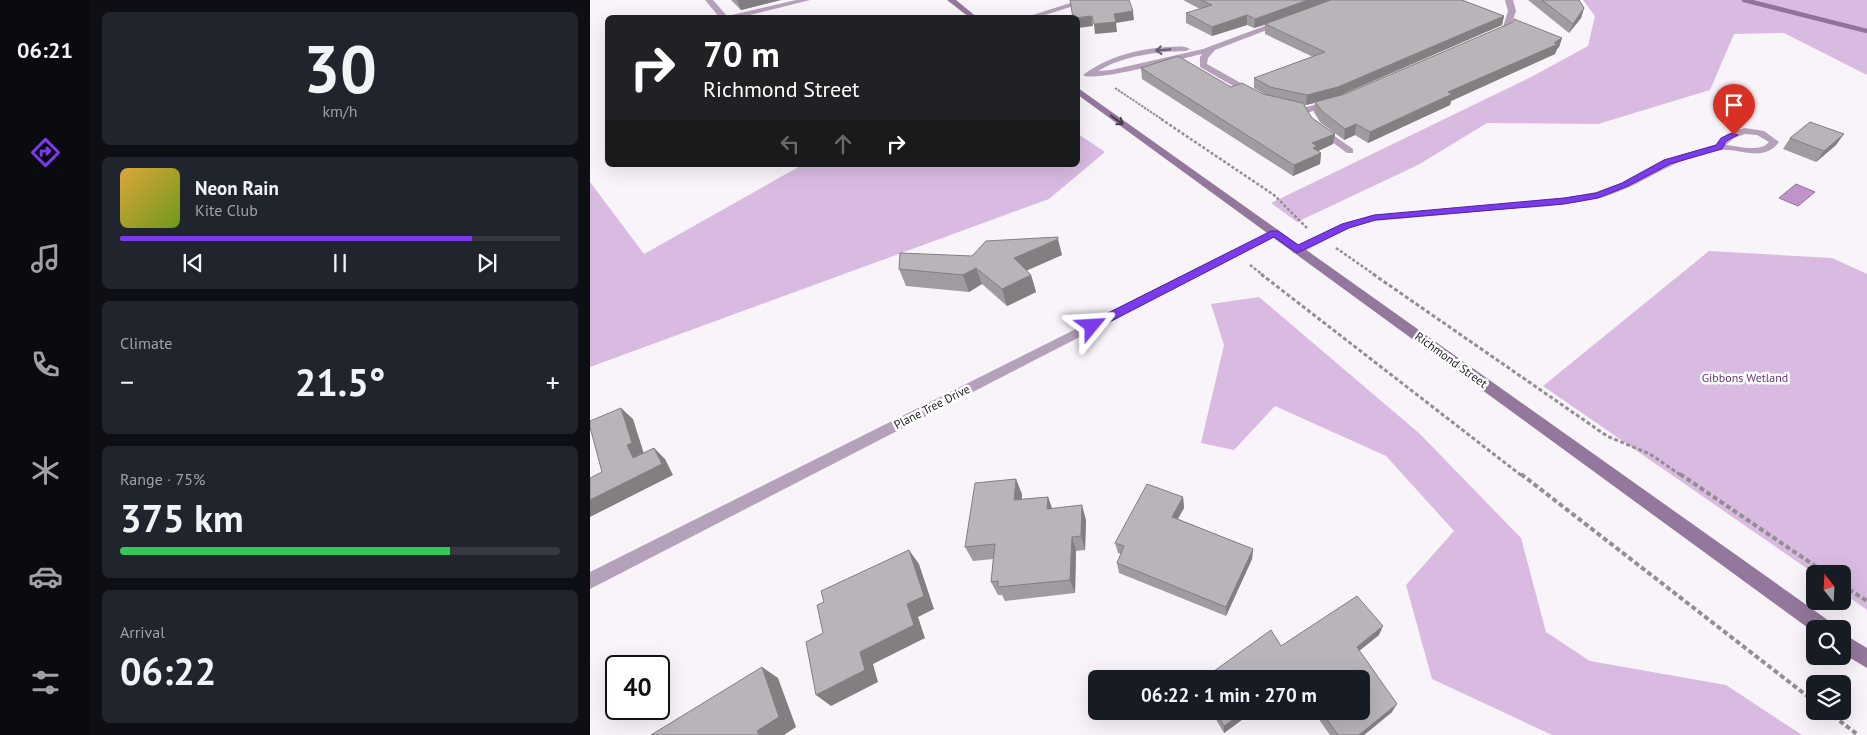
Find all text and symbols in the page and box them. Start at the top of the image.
text: 30 [303,26,377,110]
text: 70 m [703,31,780,77]
icon: right [620,35,685,100]
text: 06:21 [17,36,73,64]
one-way arrow [1156,45,1172,54]
text: Richmond Street [703,75,860,103]
pin [1713,84,1755,135]
icon: arrive [1720,91,1748,119]
text: km/h [322,101,358,121]
one-way arrow [1110,115,1124,125]
icon: left [776,130,804,158]
icon: ahead [829,130,857,158]
icon: right [882,130,910,158]
icon: directions [28,135,63,170]
text: Neon Rain [195,176,279,200]
text: Kite Club [195,200,258,220]
icon: music [28,241,63,276]
icon: previous [179,249,207,277]
icon: pause [326,249,354,277]
icon: next [473,249,501,277]
position arrow [1065,299,1117,351]
street label: Richmond Street [1412,328,1490,391]
text: Climate [120,333,172,353]
icon: phone [28,347,63,382]
text: 21.5° [295,357,385,406]
text: − [120,363,134,400]
text: + [546,363,560,400]
park label: Gibbons Wetland [1702,370,1788,385]
street label: Plane Tree Drive [891,381,972,432]
icon: climate [28,453,63,488]
text: Range · 75% [120,469,205,489]
text: 375 km [120,493,244,542]
icon: car [28,559,63,594]
north arrow [1806,565,1851,610]
map controls [1806,565,1851,720]
button: search [1806,620,1851,665]
text: Arrival [120,622,165,642]
text: 06:22 [120,646,216,695]
speed limit sign: 40 [605,655,670,720]
icon: filters [28,665,63,700]
button: layers [1806,675,1851,720]
text: 06:22 · 1 min · 270 m [1141,683,1317,707]

